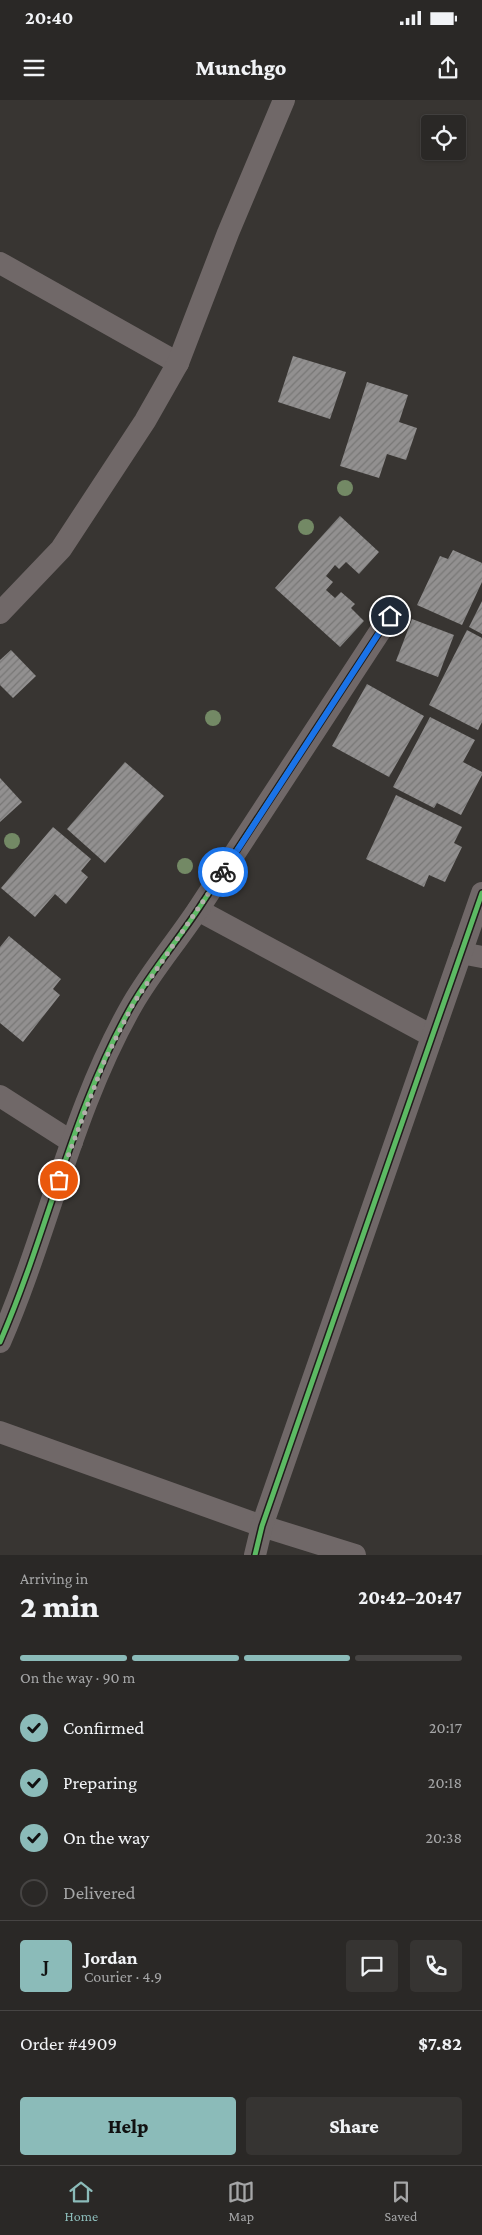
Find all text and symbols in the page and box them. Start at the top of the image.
text: 20:40 [25,7,73,28]
icon: menu [20,54,48,82]
icon: share [434,54,462,82]
text: Munchgo [195,55,287,80]
map controls [421,115,466,160]
button: locate [421,115,466,160]
pin [369,595,411,637]
icon: home [376,602,404,630]
courier [198,847,248,897]
icon: bike [209,858,237,886]
pin [38,1159,80,1201]
icon: bag [45,1166,73,1194]
text: Arriving in [20,1570,88,1587]
text: 20:42–20:47 [358,1587,462,1608]
text: 2 min [20,1588,99,1624]
text: On the way · 90 m [20,1669,135,1686]
icon: check [20,1714,48,1742]
text: Confirmed [63,1717,144,1738]
text: 20:17 [429,1719,462,1736]
icon: check [20,1769,48,1797]
text: Preparing [63,1772,137,1793]
text: 20:18 [428,1774,462,1791]
icon: check [20,1824,48,1852]
text: On the way [63,1827,149,1848]
text: 20:38 [425,1829,462,1846]
text: Delivered [63,1882,136,1903]
button: chat [346,1940,398,1992]
button: phone [410,1940,462,1992]
text: Jordan [84,1947,138,1968]
text: J [43,1955,49,1976]
text: Courier · 4.9 [84,1968,162,1985]
text: Order #4909 [20,2033,117,2054]
text: $7.82 [418,2033,462,2054]
button: Help [20,2097,236,2155]
button: Share [246,2097,462,2155]
tab: Home [65,2178,98,2224]
tab: Map [227,2178,255,2224]
tab: Saved [385,2178,417,2224]

